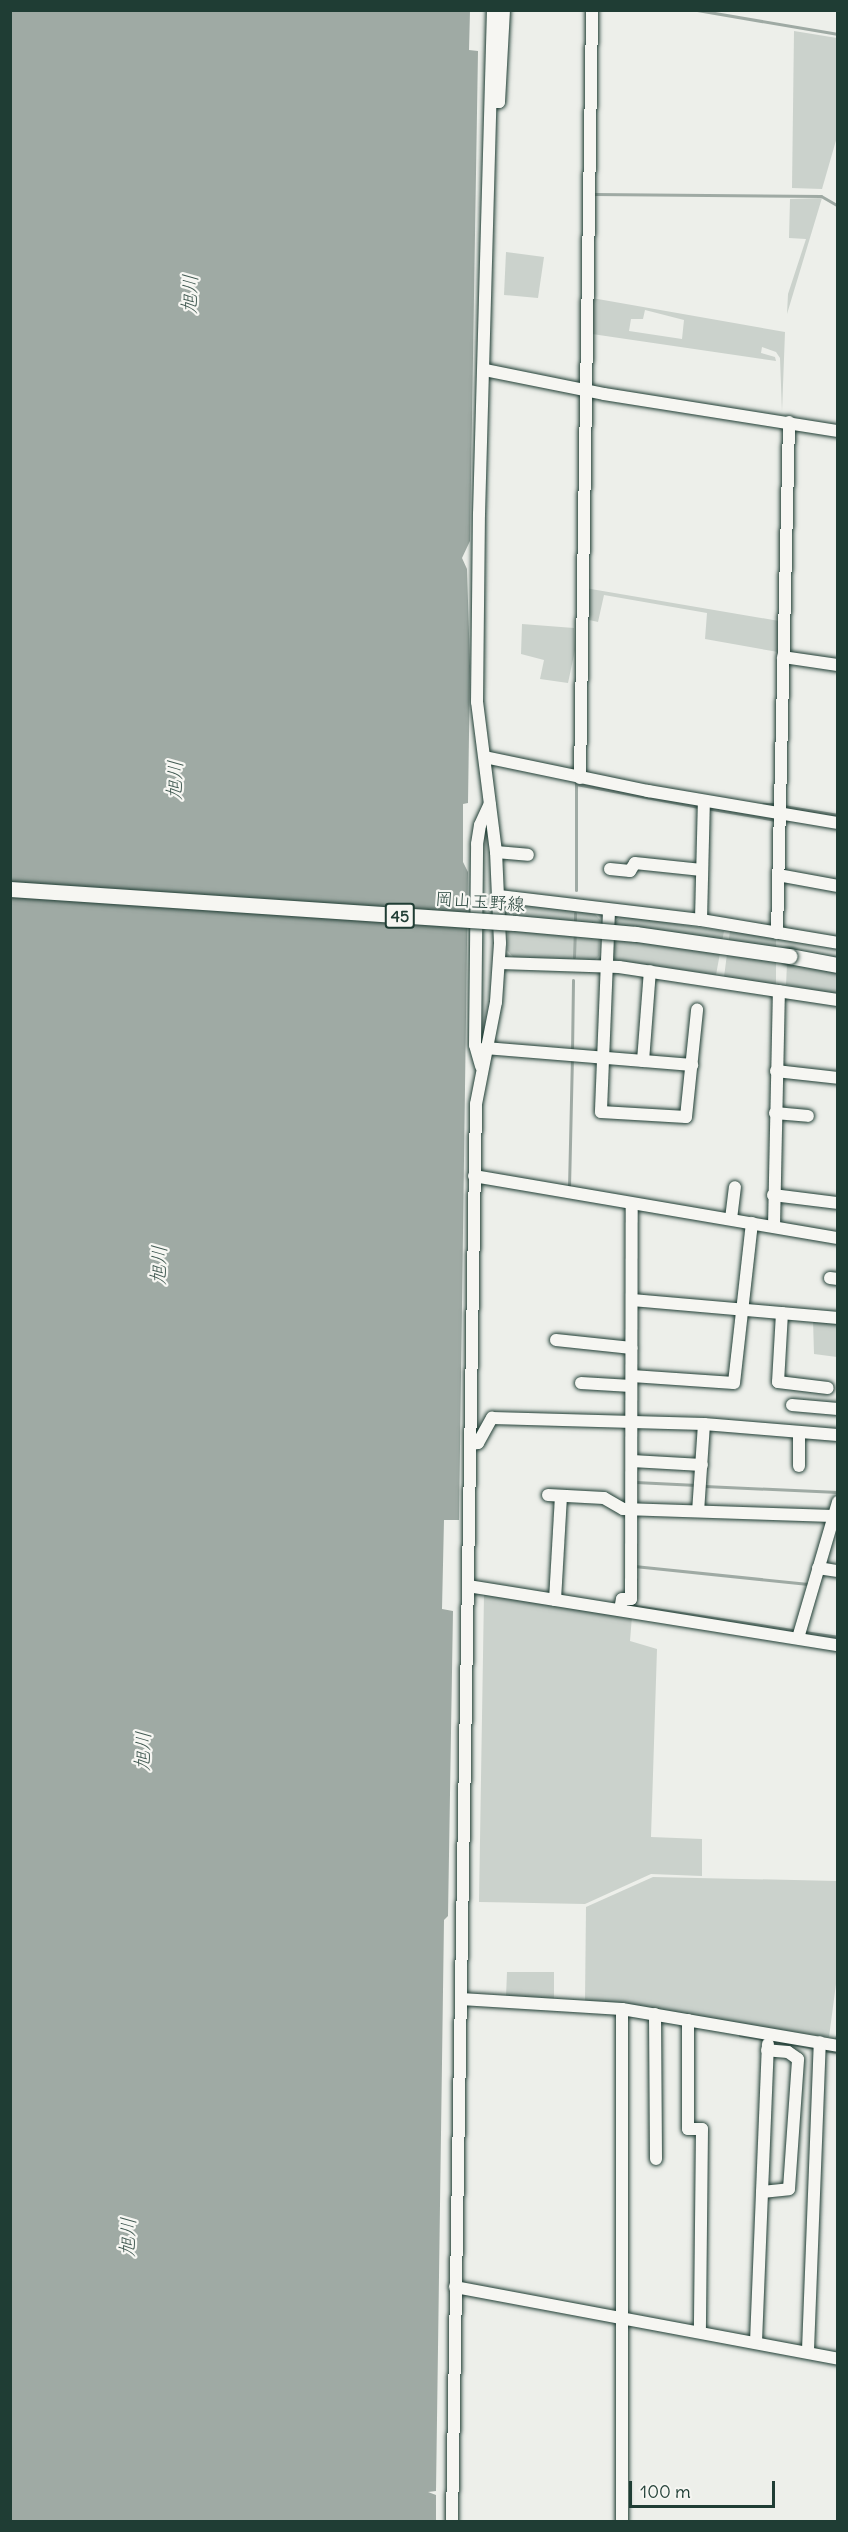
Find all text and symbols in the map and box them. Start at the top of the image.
water label: 旭川 [176,274,202,314]
water label: 旭川 [161,760,187,800]
street label: 岡山玉野線 [434,888,526,916]
road number: 45 [384,903,416,929]
water label: 旭川 [145,1245,171,1285]
water label: 旭川 [129,1731,155,1771]
water label: 旭川 [114,2217,140,2257]
scale bar [632,2469,778,2507]
text: 100 m [640,2480,691,2503]

